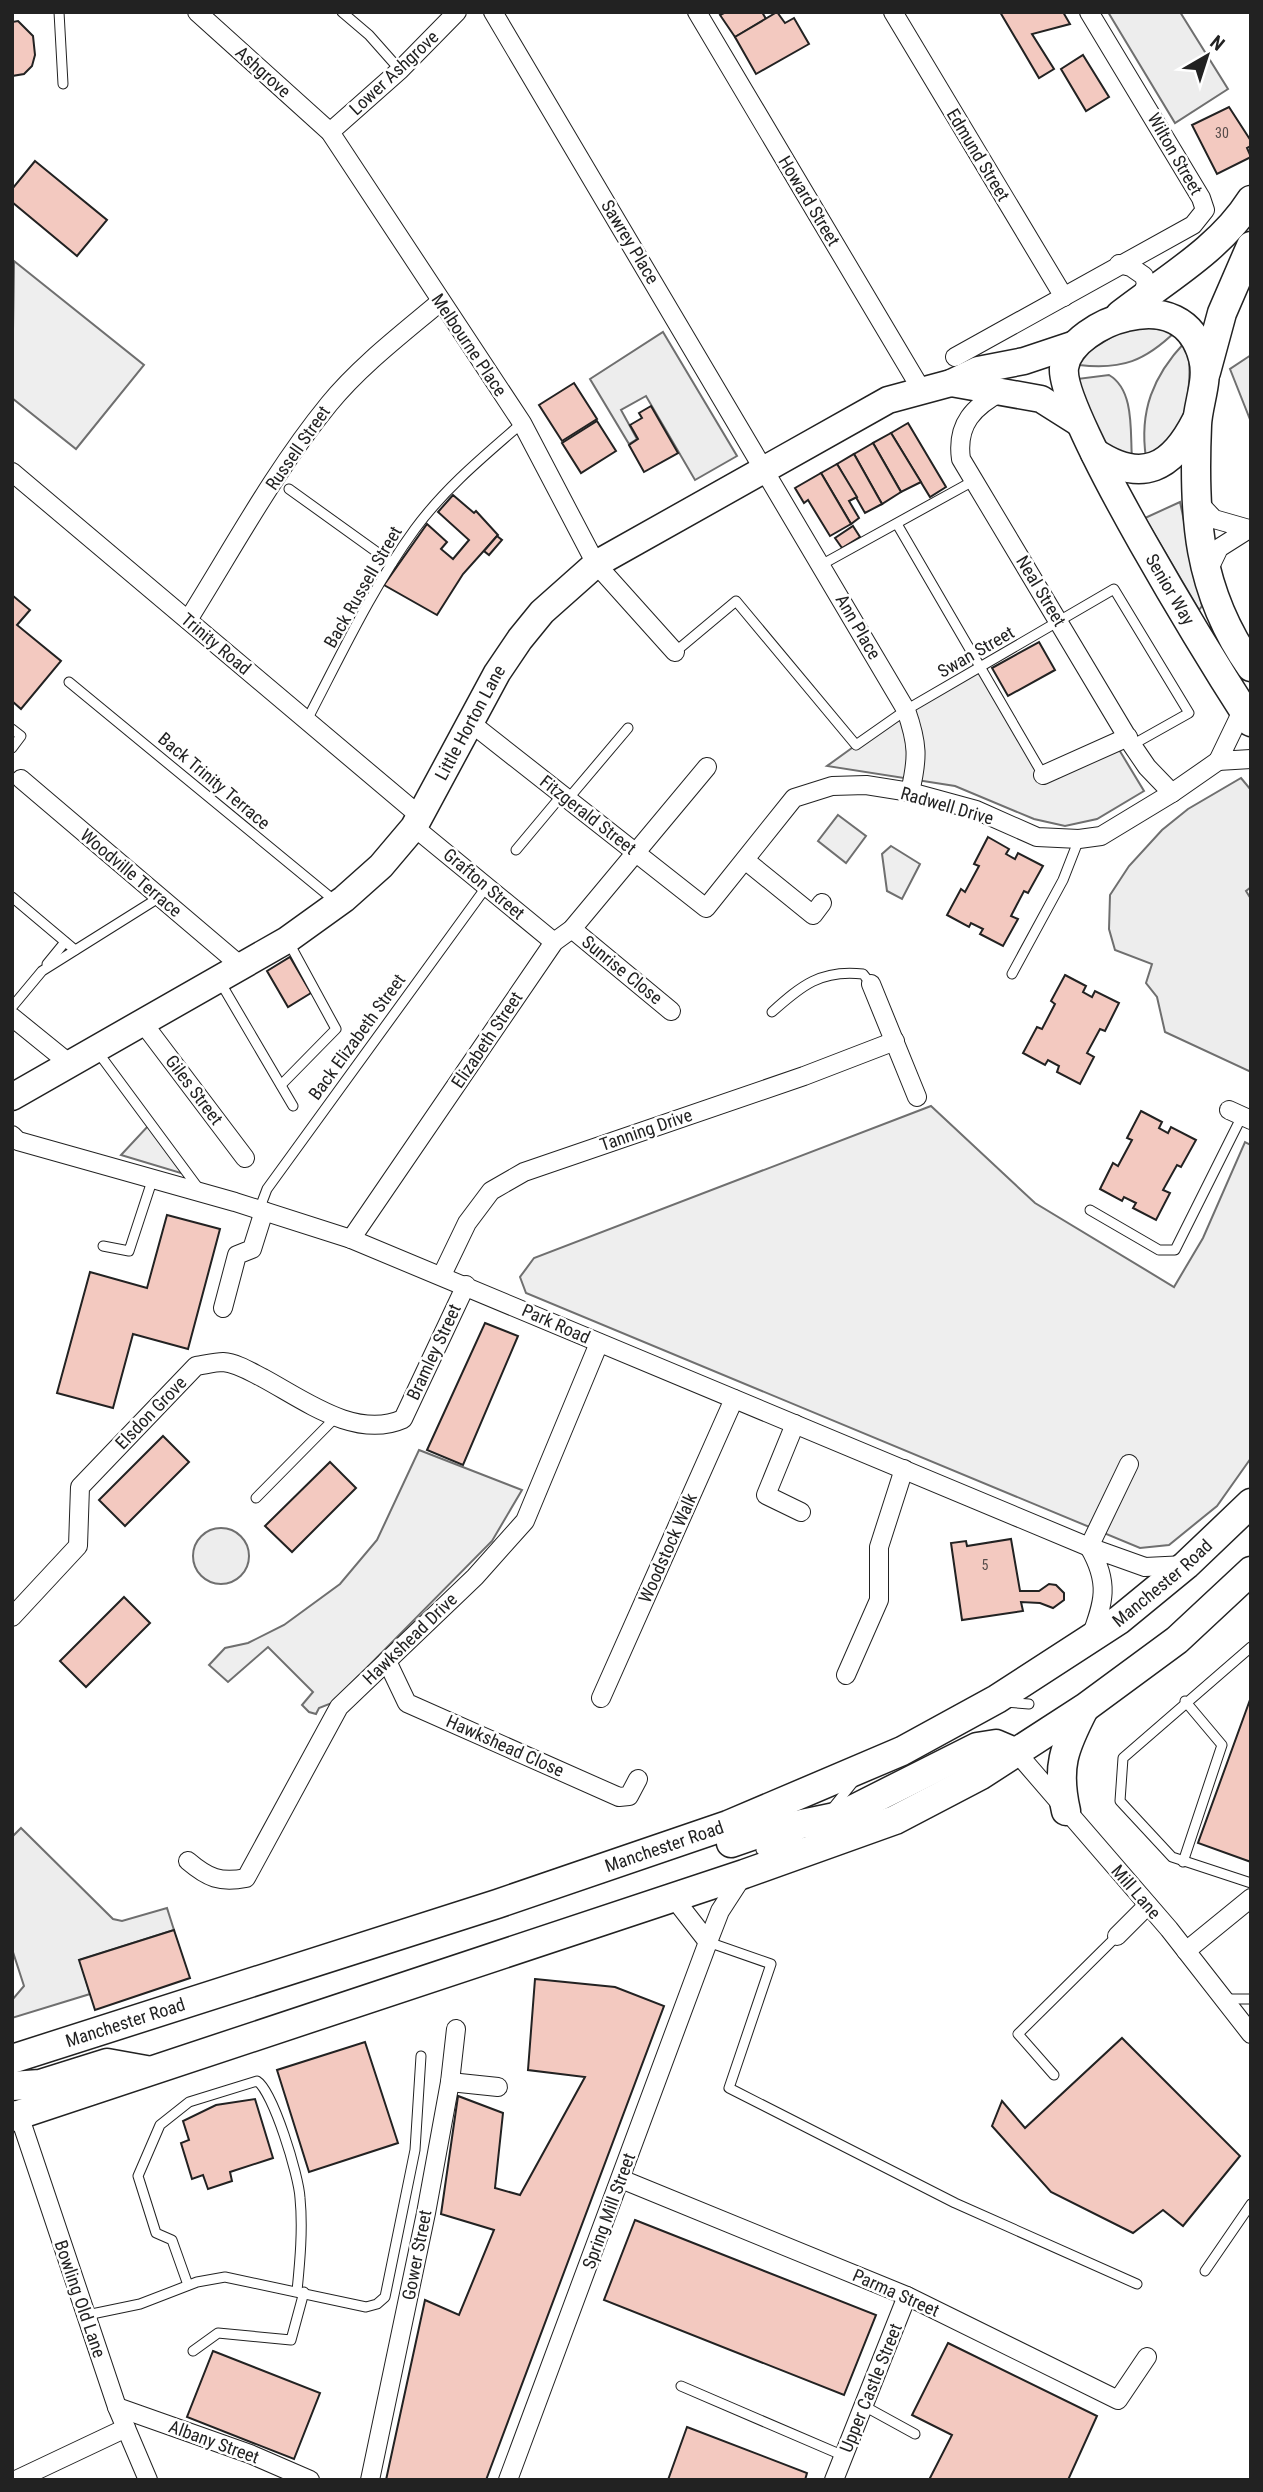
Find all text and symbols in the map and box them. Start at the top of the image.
north arrow [1172,21,1242,91]
street label: Lower Ashgrove [345,26,442,119]
text: N [1206,31,1229,56]
street label: Ashgrove [232,42,295,102]
street label: Edmund Street [943,105,1014,205]
street label: Wilton Street [1144,109,1207,198]
house number: 30 [1215,125,1229,141]
street label: Howard Street [774,152,844,249]
street label: Sawrey Place [597,196,664,288]
street label: Melbourne Place [427,290,511,400]
street label: Russell Street [261,402,334,494]
street label: Back Russell Street [319,522,406,651]
street label: Senior Way [1141,550,1200,629]
street label: Neal Street [1012,552,1071,630]
street label: Ann Place [831,591,885,663]
street label: Trinity Road [177,608,255,679]
street label: Swan Street [934,621,1018,682]
street label: Little Horton Lane [430,661,509,784]
street label: Back Trinity Terrace [154,728,274,833]
street label: Fitzgerald Street [536,771,641,859]
street label: Radwell Drive [898,782,996,829]
street label: Woodville Terrace [76,824,186,921]
street label: Grafton Street [440,844,529,924]
street label: Sunrise Close [578,931,667,1008]
street label: Back Elizabeth Street [304,970,409,1104]
street label: Elizabeth Street [447,988,526,1092]
street label: Giles Street [161,1051,227,1129]
street label: Tanning Drive [597,1104,695,1155]
street label: Park Road [519,1299,594,1348]
street label: Bramley Street [402,1300,465,1403]
street label: Elsdon Grove [111,1372,190,1453]
street label: Woodstock Walk [634,1490,701,1606]
street label: Manchester Road [1108,1535,1216,1631]
house number: 5 [982,1557,989,1573]
street label: Hawkshead Drive [358,1589,461,1689]
street label: Hawkshead Close [443,1710,567,1781]
street label: Manchester Road [602,1816,726,1876]
street label: Mill Lane [1107,1860,1165,1923]
street label: Manchester Road [63,1993,188,2051]
street label: Spring Mill Street [578,2150,639,2272]
street label: Gower Street [397,2208,436,2302]
street label: Bowling Old Lane [51,2237,110,2360]
street label: Parma Street [850,2264,943,2321]
street label: Upper Castle Street [835,2320,906,2455]
street label: Albany Street [166,2415,262,2468]

